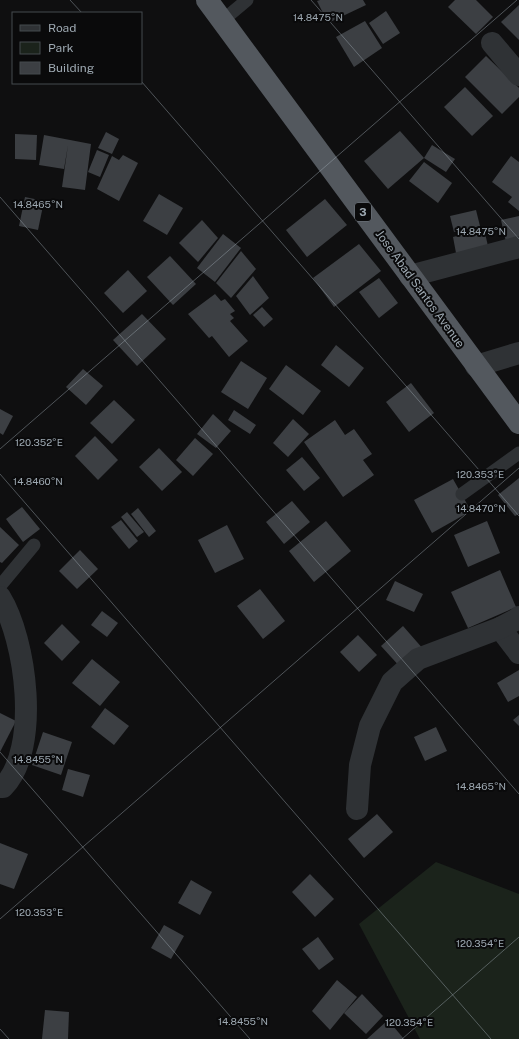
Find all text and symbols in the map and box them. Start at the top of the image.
text: 14.8475°N [293,11,343,23]
legend [12,12,142,84]
text: Road [48,21,76,35]
text: Park [48,41,74,55]
text: Building [48,61,94,75]
text: 14.8465°N [13,198,63,210]
road number: 3 [355,203,371,221]
text: 14.8475°N [456,225,506,237]
street label: Jose Abad Santos Avenue [373,227,468,351]
text: 120.352°E [15,436,63,448]
text: 120.353°E [456,468,504,480]
text: 14.8460°N [13,475,63,487]
text: 14.8470°N [456,502,506,514]
text: 14.8455°N [13,753,63,765]
text: 14.8465°N [456,780,506,792]
text: 120.353°E [15,906,63,918]
text: 120.354°E [456,937,504,949]
text: 14.8455°N [218,1015,268,1027]
text: 120.354°E [385,1016,433,1028]

